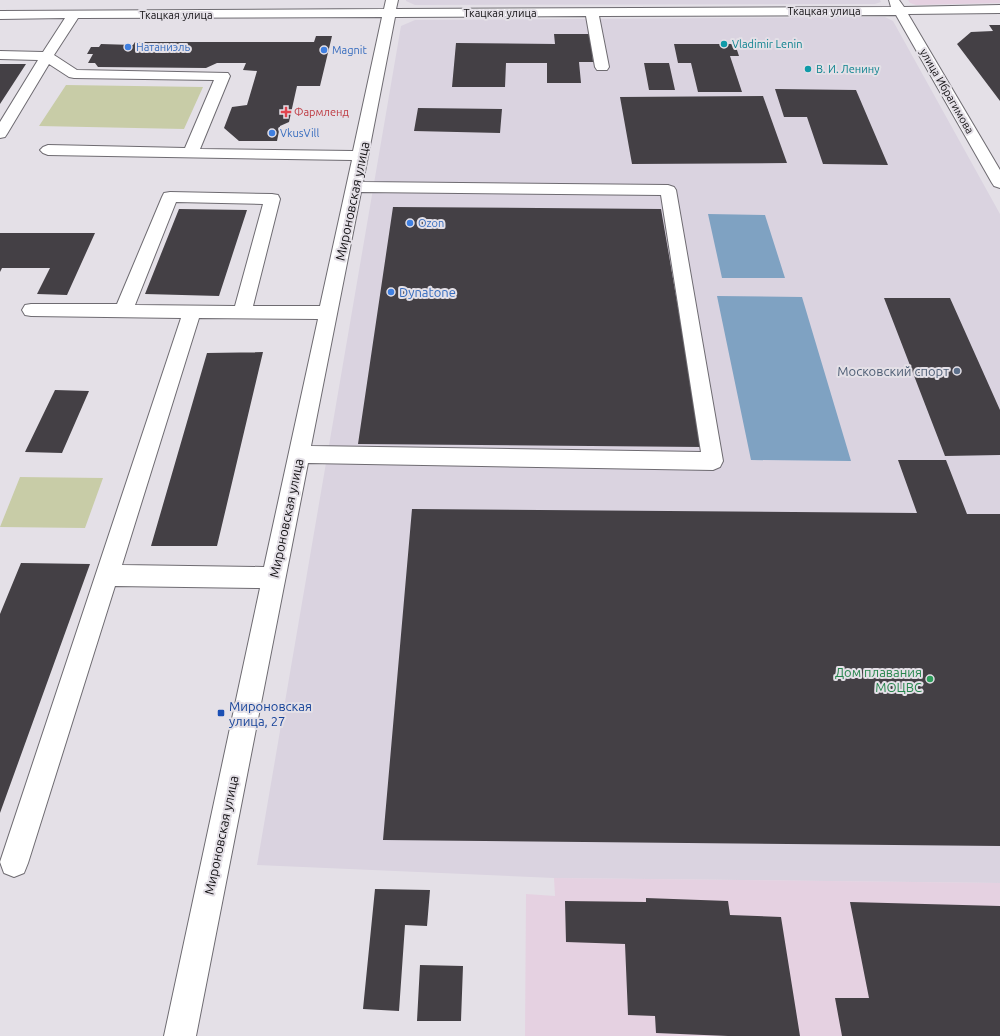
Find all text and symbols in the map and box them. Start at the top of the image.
street label: Ткацкая улица [787,5,861,17]
street label: Ткацкая улица [463,7,537,19]
street label: Ткацкая улица [139,9,213,21]
place label: Vladimir Lenin [732,38,802,50]
marker: Vladimir Lenin [719,39,729,49]
place label: Натаниэль [136,41,191,53]
marker: Натаниэль [123,42,133,52]
place label: Magnit [332,44,367,56]
marker: Magnit [319,45,329,55]
street label: улица Ибрагимова [918,46,976,136]
place label: В. И. Ленину [816,63,880,75]
marker: В. И. Ленину [803,64,813,74]
place label: Фармленд [294,106,349,118]
marker: Фармленд [281,107,291,117]
place label: VkusVill [280,127,319,139]
marker: VkusVill [267,128,277,138]
street label: Мироновская улица [333,140,371,262]
place label: Ozon [418,217,444,229]
marker: Ozon [405,218,415,228]
place label: Dynatone [399,285,456,299]
marker: Dynatone [386,287,396,297]
place label: Московский спорт [837,364,949,378]
marker: Московский спорт [952,366,962,376]
street label: Мироновская улица [267,457,305,579]
place label: Дом плавания МОЦВС [835,665,922,694]
marker: Дом плавания МОЦВС [925,674,935,684]
place label: Мироновская улица, 27 [229,699,312,729]
marker: Мироновская улица, 27 [216,708,226,718]
street label: Мироновская улица [202,774,240,896]

